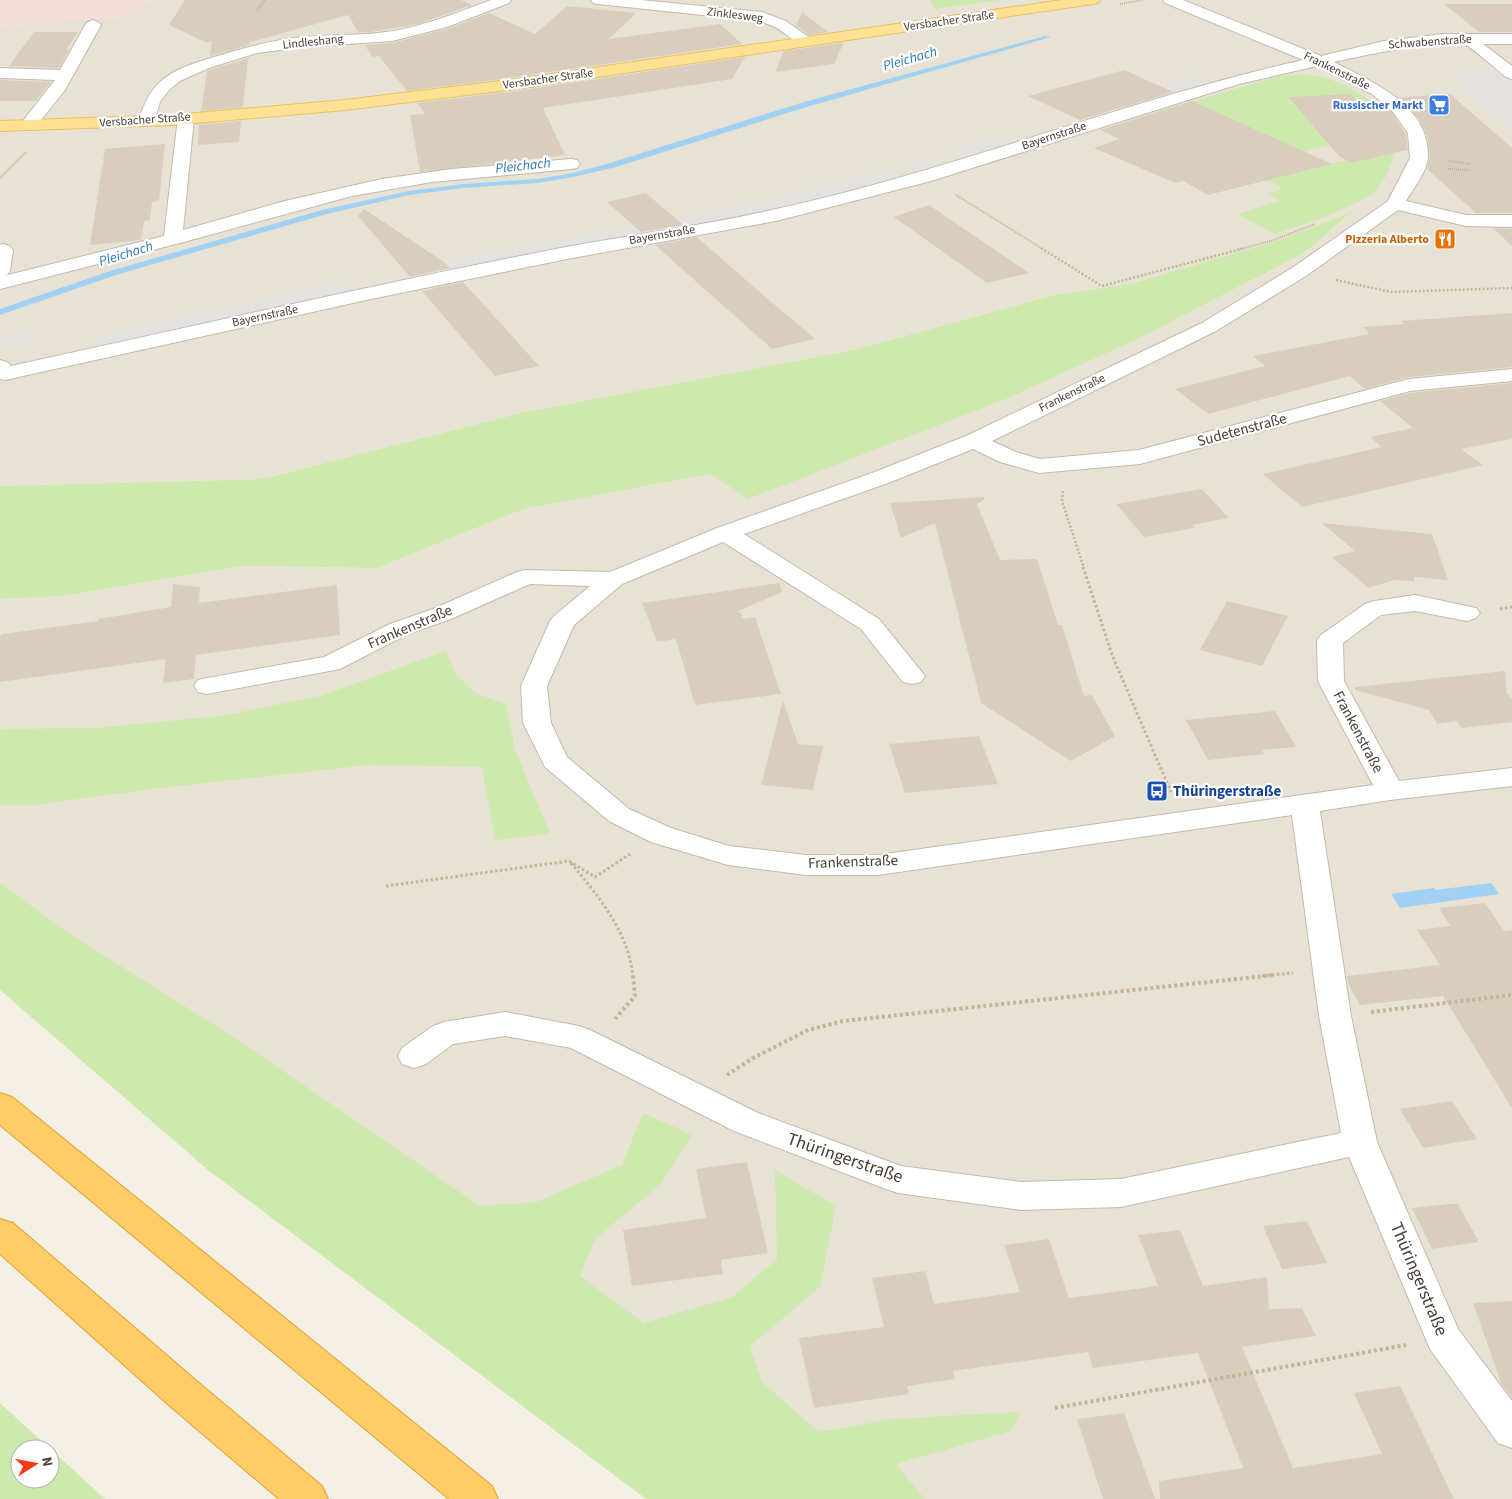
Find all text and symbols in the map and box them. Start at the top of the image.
street label: Zinklesweg [706,3,764,27]
street label: Versbacher Straße [903,6,995,36]
street label: Lindleshang [282,30,344,54]
street label: Schwabenstraße [1388,31,1472,53]
water label: Pleichach [881,42,939,76]
street label: Frankenstraße [1301,48,1373,94]
street label: Versbacher Straße [502,64,594,94]
supermarket icon: Russischer Markt [1427,93,1451,117]
place label: Russischer Markt [1333,97,1423,114]
street label: Versbacher Straße [99,108,191,132]
street label: Bayernstraße [1020,118,1089,154]
water label: Pleichach [494,153,552,179]
street label: Bayernstraße [628,221,697,249]
restaurant icon: Pizzeria Alberto [1433,227,1457,251]
place label: Pizzeria Alberto [1345,231,1429,248]
water label: Pleichach [97,236,155,272]
street label: Bayernstraße [230,301,300,331]
street label: Frankenstraße [1036,370,1108,416]
street label: Sudetenstraße [1195,408,1289,452]
street label: Frankenstraße [364,600,456,654]
street label: Frankenstraße [1328,687,1388,777]
bus stop icon: Thüringerstraße [1145,779,1169,803]
place label: Thüringerstraße [1173,781,1281,802]
street label: Frankenstraße [808,850,898,874]
street label: Thüringerstraße [784,1126,906,1190]
street label: Thüringerstraße [1384,1218,1454,1340]
north arrow [10,1439,60,1489]
text: N [36,1455,57,1468]

